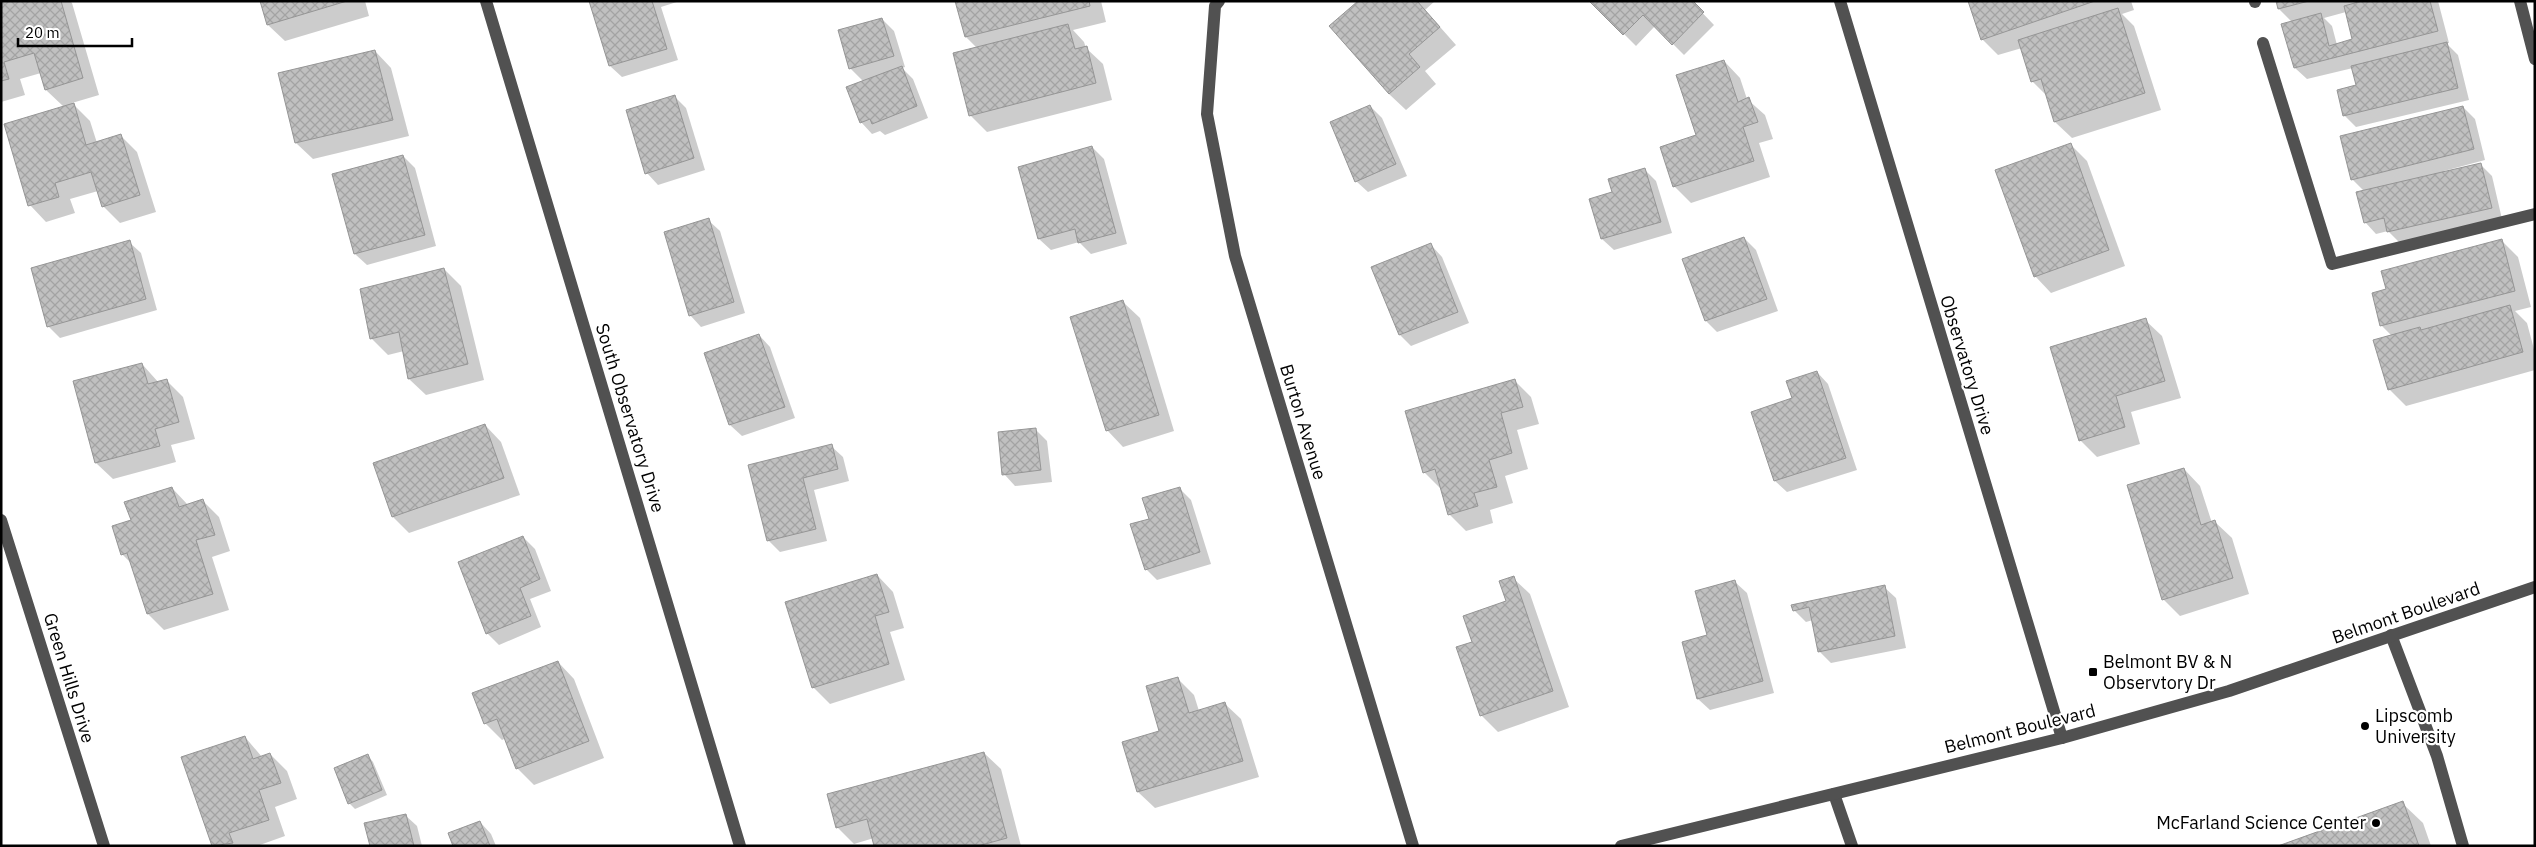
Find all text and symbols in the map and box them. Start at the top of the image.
scale bar [18,15,131,47]
text: 20 m [25,23,60,42]
street label: Observatory Drive [1935,292,2000,438]
street label: South Observatory Drive [591,320,670,515]
street label: Burton Avenue [1275,361,1332,482]
street label: Belmont Boulevard [2329,576,2483,649]
street label: Green Hills Drive [39,610,100,746]
place label: Belmont BV & N Observtory Dr [2103,650,2232,694]
marker: Belmont BV & N Observtory Dr [2087,666,2099,678]
street label: Belmont Boulevard [1942,699,2098,758]
place label: Lipscomb University [2375,704,2456,748]
marker: Lipscomb University [2359,720,2371,732]
place label: McFarland Science Center [2156,811,2366,834]
marker: McFarland Science Center [2370,817,2382,829]

